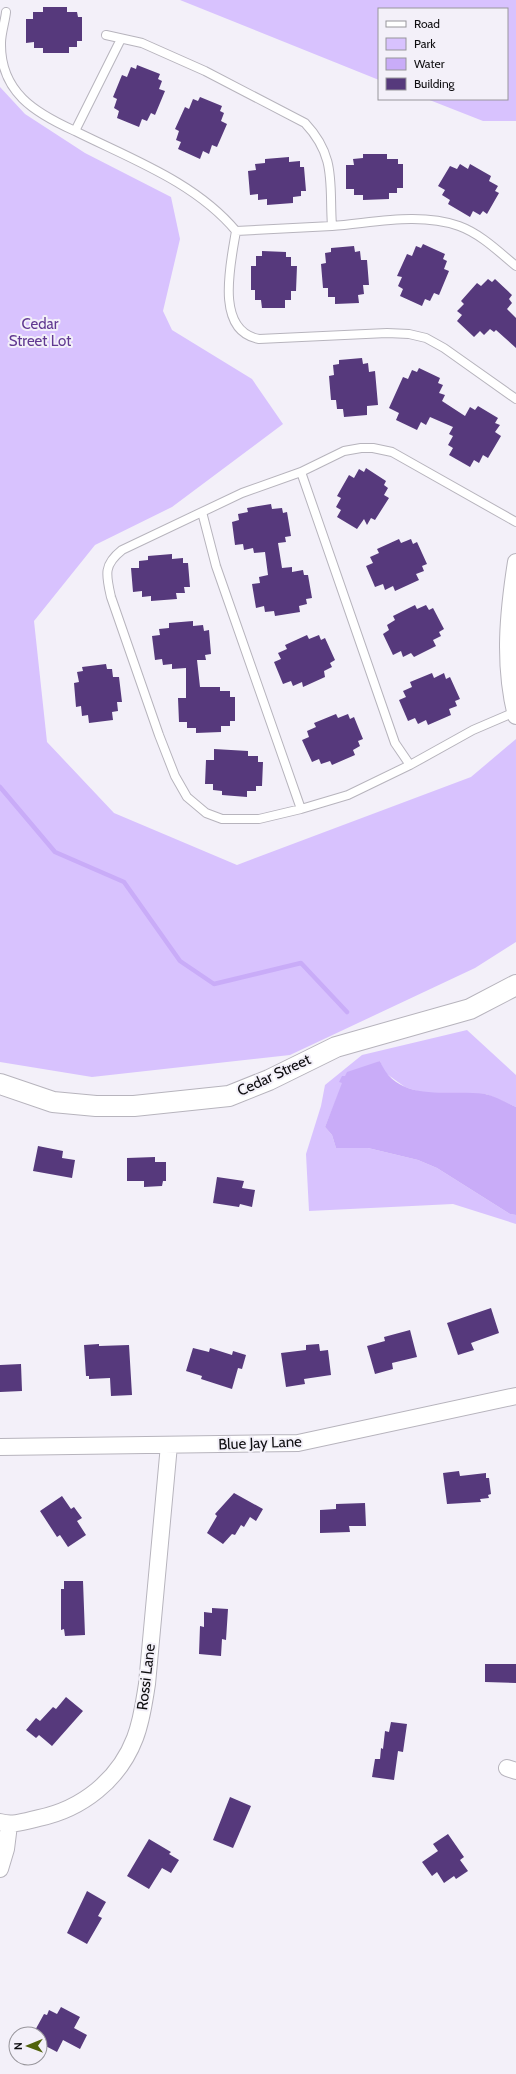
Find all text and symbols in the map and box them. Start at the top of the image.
legend [378,8,508,100]
text: Road [414,16,440,31]
text: Park [414,36,436,51]
text: Water [414,56,445,71]
text: Building [414,76,456,91]
park label: Cedar Street Lot [9,315,71,350]
street label: Cedar Street [234,1050,314,1100]
street label: Blue Jay Lane [218,1433,302,1453]
street label: Rossi Lane [133,1642,159,1711]
north arrow [8,2026,48,2066]
text: N [11,2042,25,2050]

